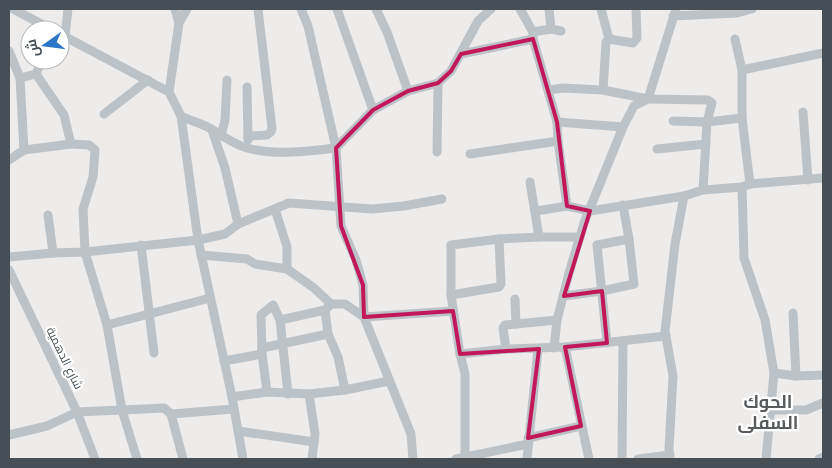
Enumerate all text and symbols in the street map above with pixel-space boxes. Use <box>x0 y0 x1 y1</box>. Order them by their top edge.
north arrow <box>20 20 70 70</box>
text: ش <box>21 37 43 59</box>
street label: شارع الدهمية <box>43 324 87 392</box>
district label: الحوك السفلى <box>738 391 798 434</box>

